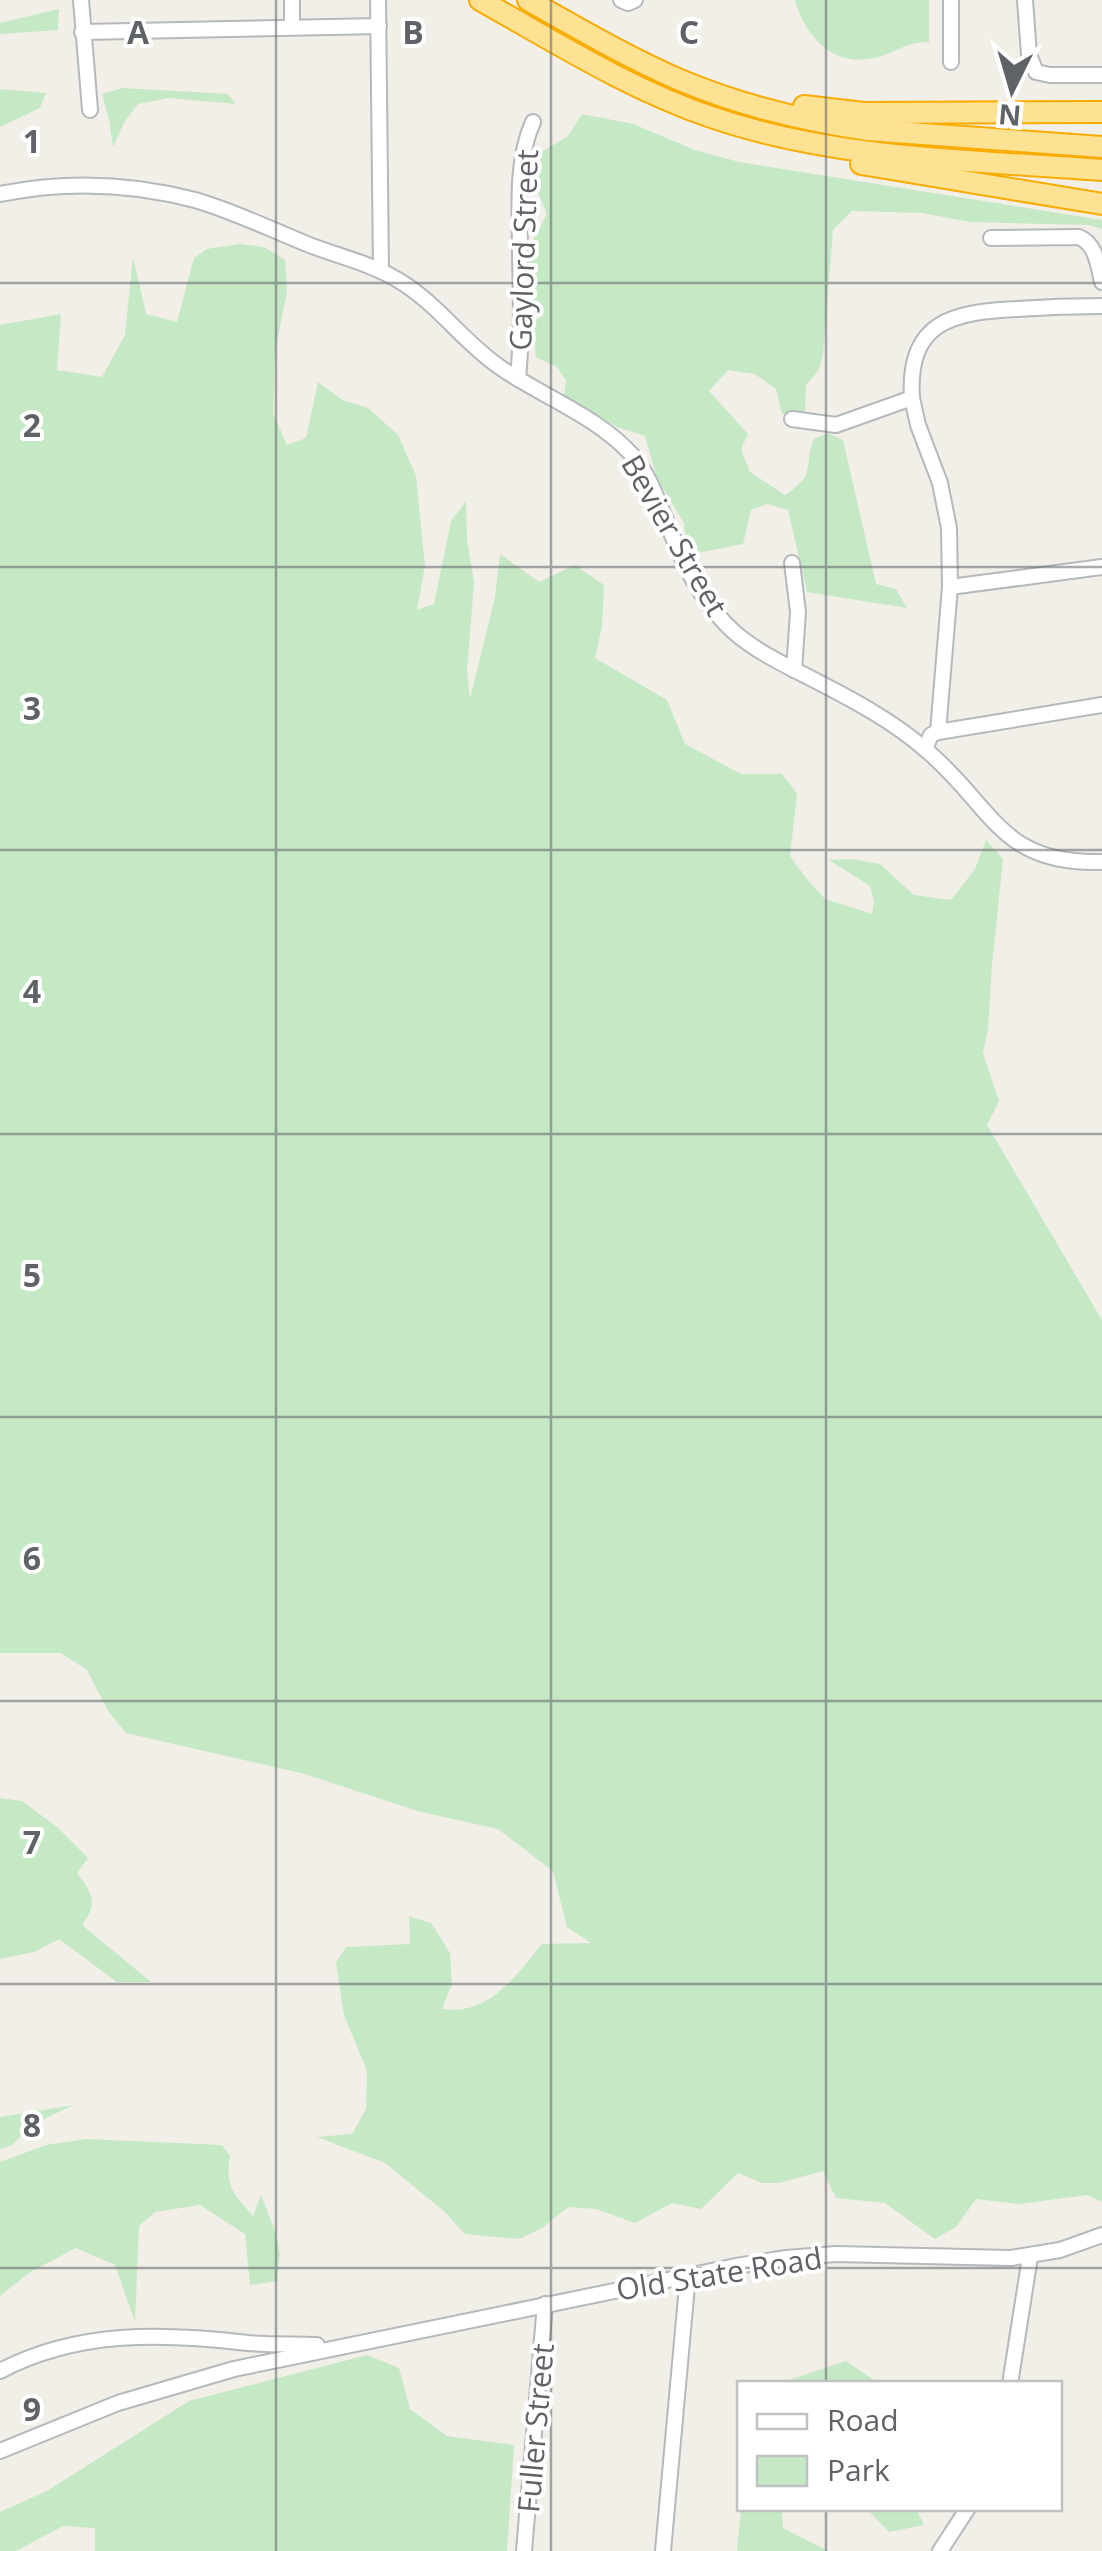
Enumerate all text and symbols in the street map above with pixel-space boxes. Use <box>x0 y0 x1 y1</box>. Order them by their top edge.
text: A <box>127 10 150 53</box>
text: B <box>402 10 424 53</box>
text: C <box>679 10 699 53</box>
north arrow <box>962 40 1062 140</box>
text: N <box>997 96 1023 136</box>
text: 1 <box>23 119 41 162</box>
street label: Gaylord Street <box>499 149 547 351</box>
text: 2 <box>23 403 41 446</box>
street label: Bevier Street <box>612 447 738 623</box>
text: 3 <box>23 686 41 729</box>
text: 4 <box>23 969 41 1012</box>
text: 5 <box>23 1253 41 1296</box>
text: 6 <box>23 1536 41 1579</box>
text: 7 <box>23 1820 41 1863</box>
text: 8 <box>23 2103 41 2146</box>
street label: Old State Road <box>613 2236 825 2310</box>
street label: Fuller Street <box>507 2342 563 2514</box>
legend <box>737 2381 1062 2511</box>
text: 9 <box>23 2387 41 2430</box>
text: Road <box>827 2399 899 2440</box>
text: Park <box>827 2449 890 2490</box>

